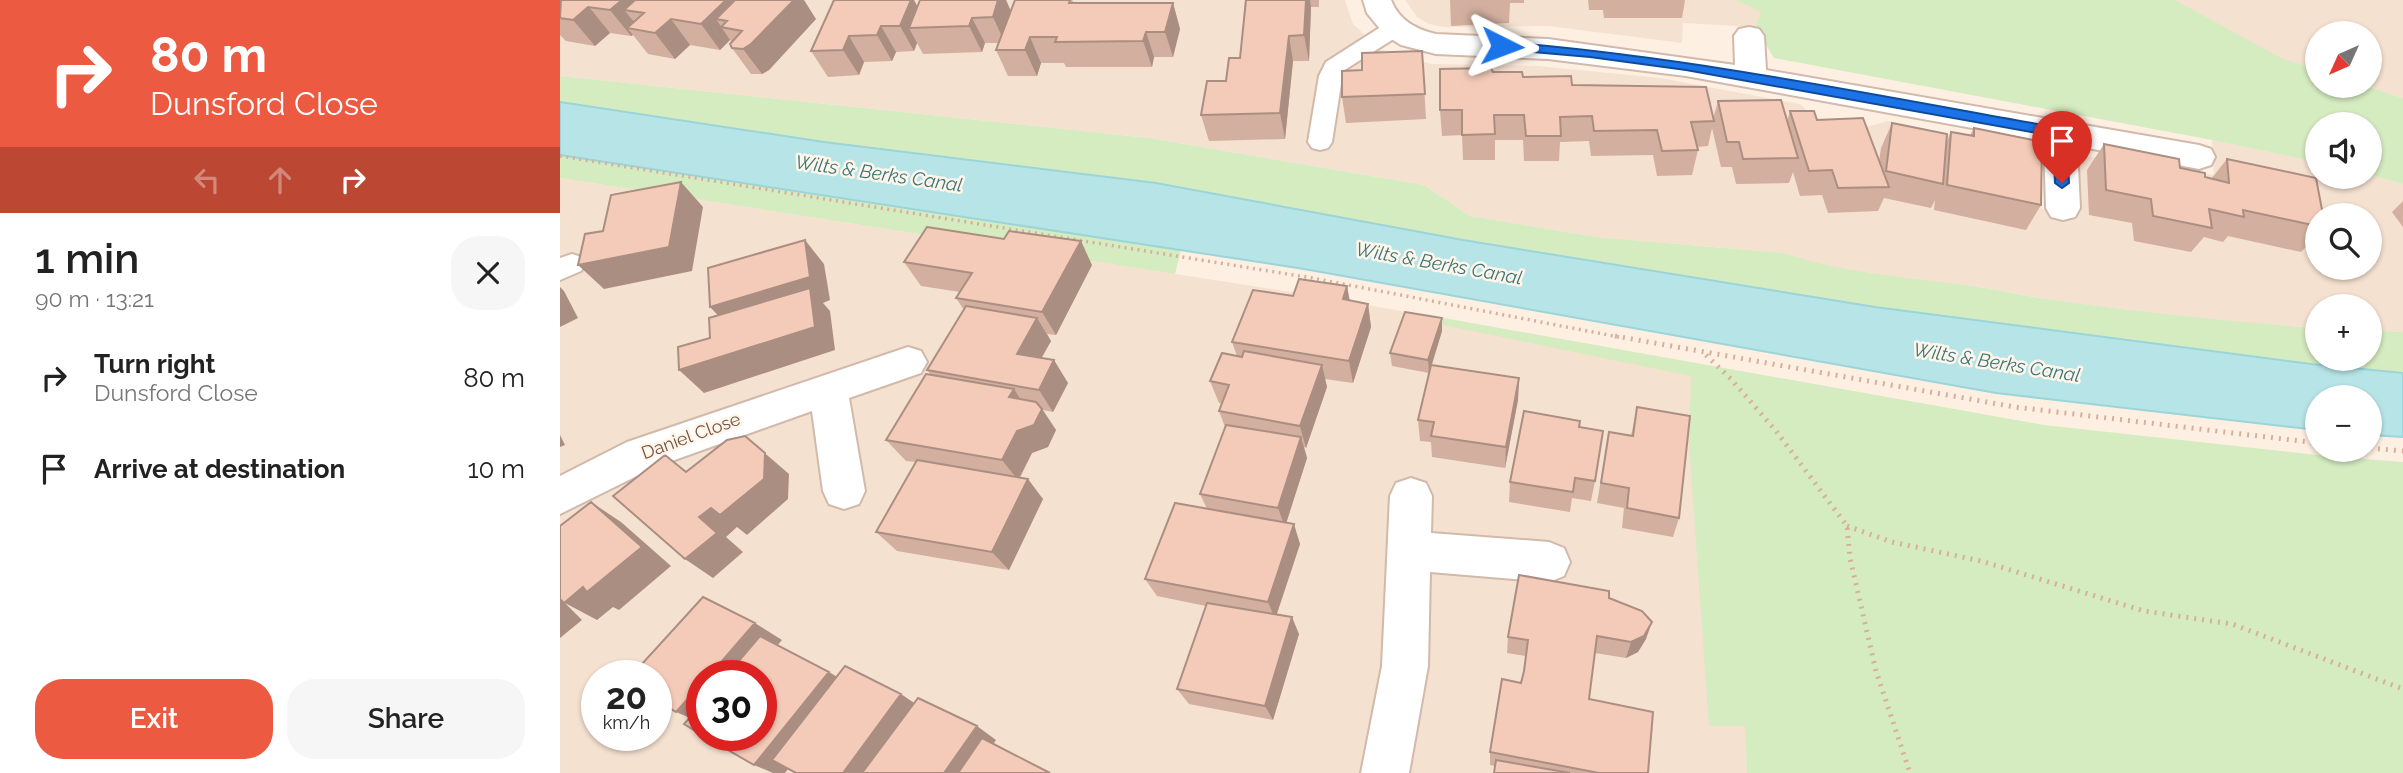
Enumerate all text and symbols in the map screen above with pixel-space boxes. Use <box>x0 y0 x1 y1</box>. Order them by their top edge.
position arrow <box>1465 9 1539 83</box>
north arrow <box>2305 21 2382 98</box>
map controls <box>2305 21 2382 462</box>
text: 80 m <box>150 26 267 83</box>
icon: right <box>35 28 126 119</box>
text: Dunsford Close <box>150 85 378 122</box>
pin <box>2032 111 2092 183</box>
button: sound <box>2305 112 2382 189</box>
icon: arrive <box>2043 122 2081 160</box>
water label: Wilts & Berks Canal <box>794 150 964 196</box>
icon: left <box>188 161 226 199</box>
icon: ahead <box>261 161 299 199</box>
icon: right <box>334 161 372 199</box>
button: search <box>2305 203 2382 280</box>
text: 1 min <box>35 234 139 283</box>
button: close <box>451 236 525 310</box>
water label: Wilts & Berks Canal <box>1354 238 1524 288</box>
text: 90 m · 13:21 <box>35 285 154 312</box>
button: + <box>2305 294 2382 371</box>
water label: Wilts & Berks Canal <box>1912 338 2082 386</box>
text: Turn right <box>94 349 215 379</box>
icon: right <box>35 359 73 397</box>
text: 80 m <box>463 363 525 393</box>
text: Dunsford Close <box>94 379 258 406</box>
button: − <box>2305 385 2382 462</box>
street label: Daniel Close <box>638 408 744 463</box>
icon: arrive <box>35 450 73 488</box>
text: Arrive at destination <box>94 454 345 484</box>
text: 10 m <box>467 454 525 484</box>
speed limit sign: 30 <box>686 660 777 751</box>
text: 20 <box>606 676 647 717</box>
button: Exit <box>35 679 273 759</box>
button: Share <box>287 679 525 759</box>
text: km/h <box>603 712 650 733</box>

